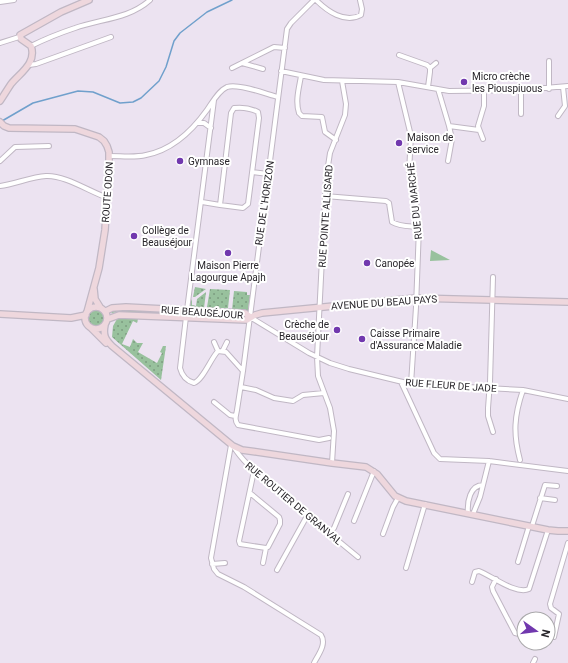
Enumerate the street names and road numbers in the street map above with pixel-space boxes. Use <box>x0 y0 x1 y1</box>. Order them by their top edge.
street label: RUE DE L'HORIZON <box>253 160 276 246</box>
street label: ROUTE ODON <box>100 161 115 223</box>
street label: RUE DU MARCHÉ <box>404 162 424 240</box>
street label: RUE POINTE ALLISARD <box>316 164 335 268</box>
street label: AVENUE DU BEAU PAYS <box>331 293 438 312</box>
street label: RUE BEAUSÉJOUR <box>161 303 243 321</box>
street label: RUE FLEUR DE JADE <box>405 377 497 394</box>
street label: RUE ROUTIER DE GRANVAL <box>243 460 345 547</box>

